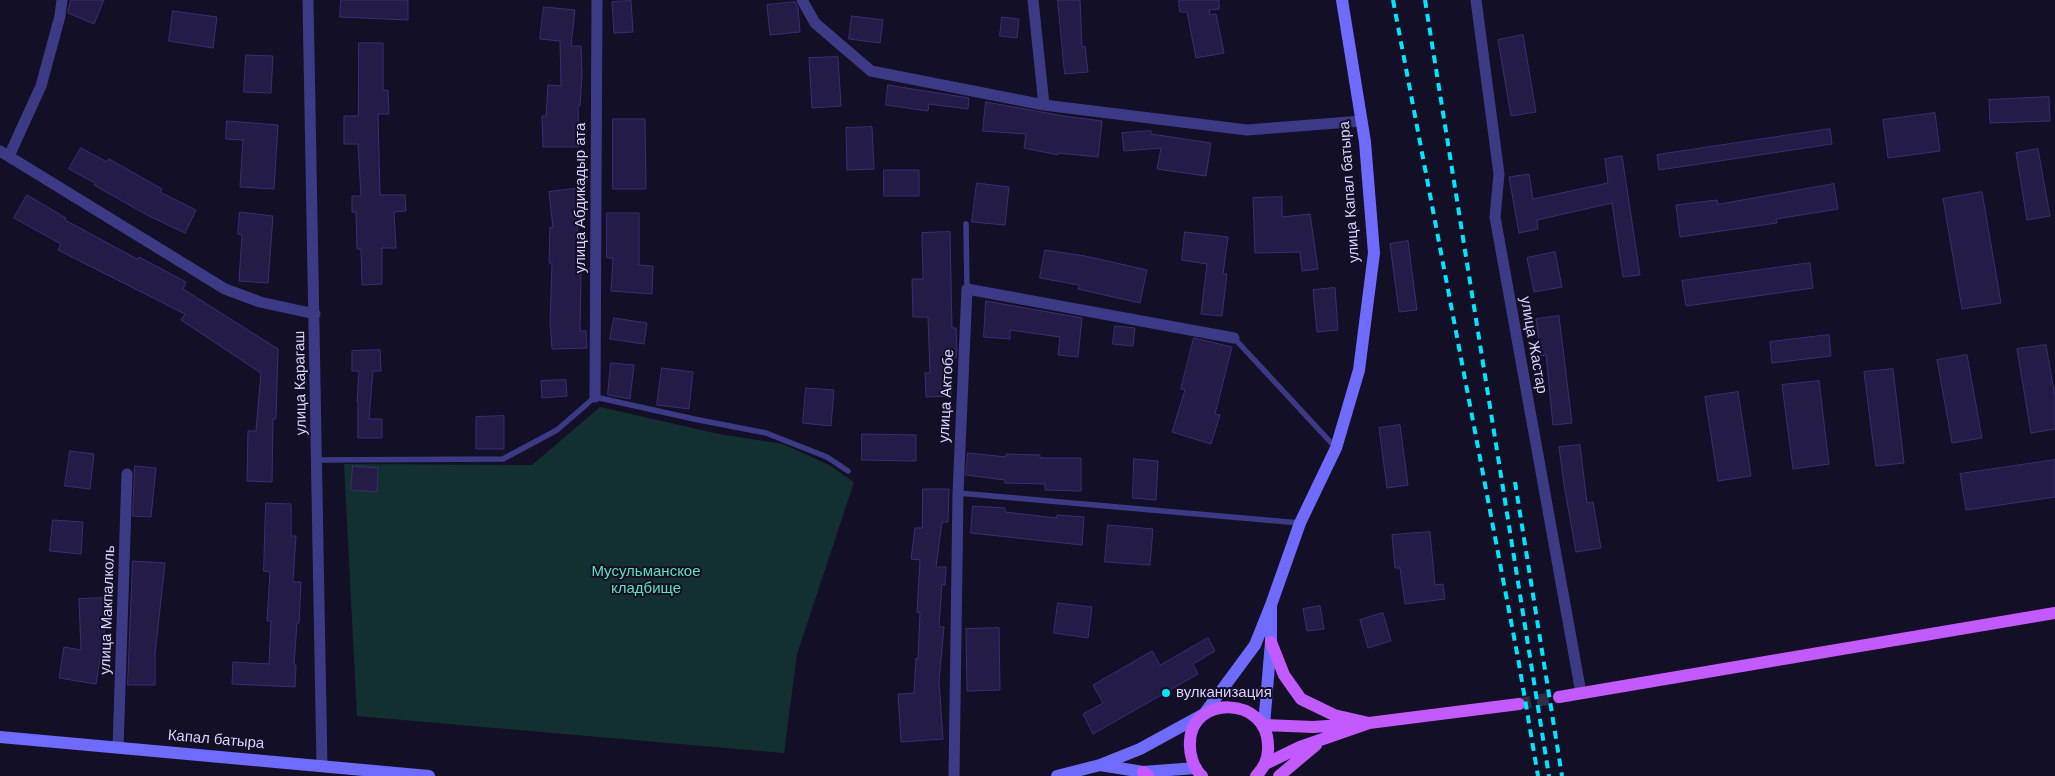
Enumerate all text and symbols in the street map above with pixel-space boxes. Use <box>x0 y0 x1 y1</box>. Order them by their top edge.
street label: улица Капал батыра <box>1336 120 1364 264</box>
street label: улица Абдикадыр ата <box>572 123 590 273</box>
street label: улица Жастар <box>1516 295 1550 395</box>
street label: улица Карагаш <box>291 331 311 435</box>
street label: улица Актобе <box>936 349 958 443</box>
street label: улица Макпалколь <box>97 545 119 675</box>
park label: Мусульманское кладбище <box>591 563 701 598</box>
place label: вулканизация <box>1176 684 1272 702</box>
marker: вулканизация <box>1160 687 1172 699</box>
street label: Капал батыра <box>167 727 265 753</box>

